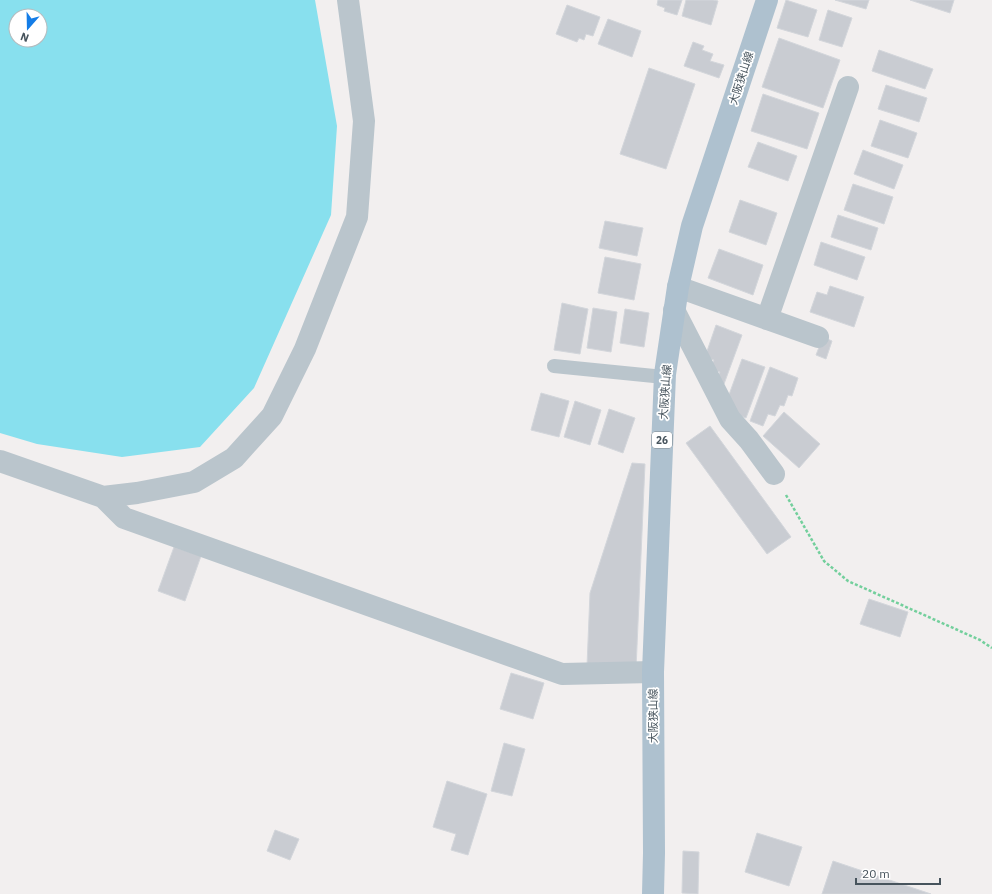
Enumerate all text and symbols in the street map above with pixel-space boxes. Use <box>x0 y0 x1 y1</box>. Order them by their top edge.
north arrow <box>8 8 48 48</box>
text: N <box>18 29 31 45</box>
street label: 大阪狭山線 <box>726 50 756 106</box>
street label: 大阪狭山線 <box>656 364 674 420</box>
road number: 26 <box>652 432 672 448</box>
street label: 大阪狭山線 <box>646 689 660 744</box>
scale bar <box>856 860 940 886</box>
text: 20 m <box>862 866 890 881</box>

